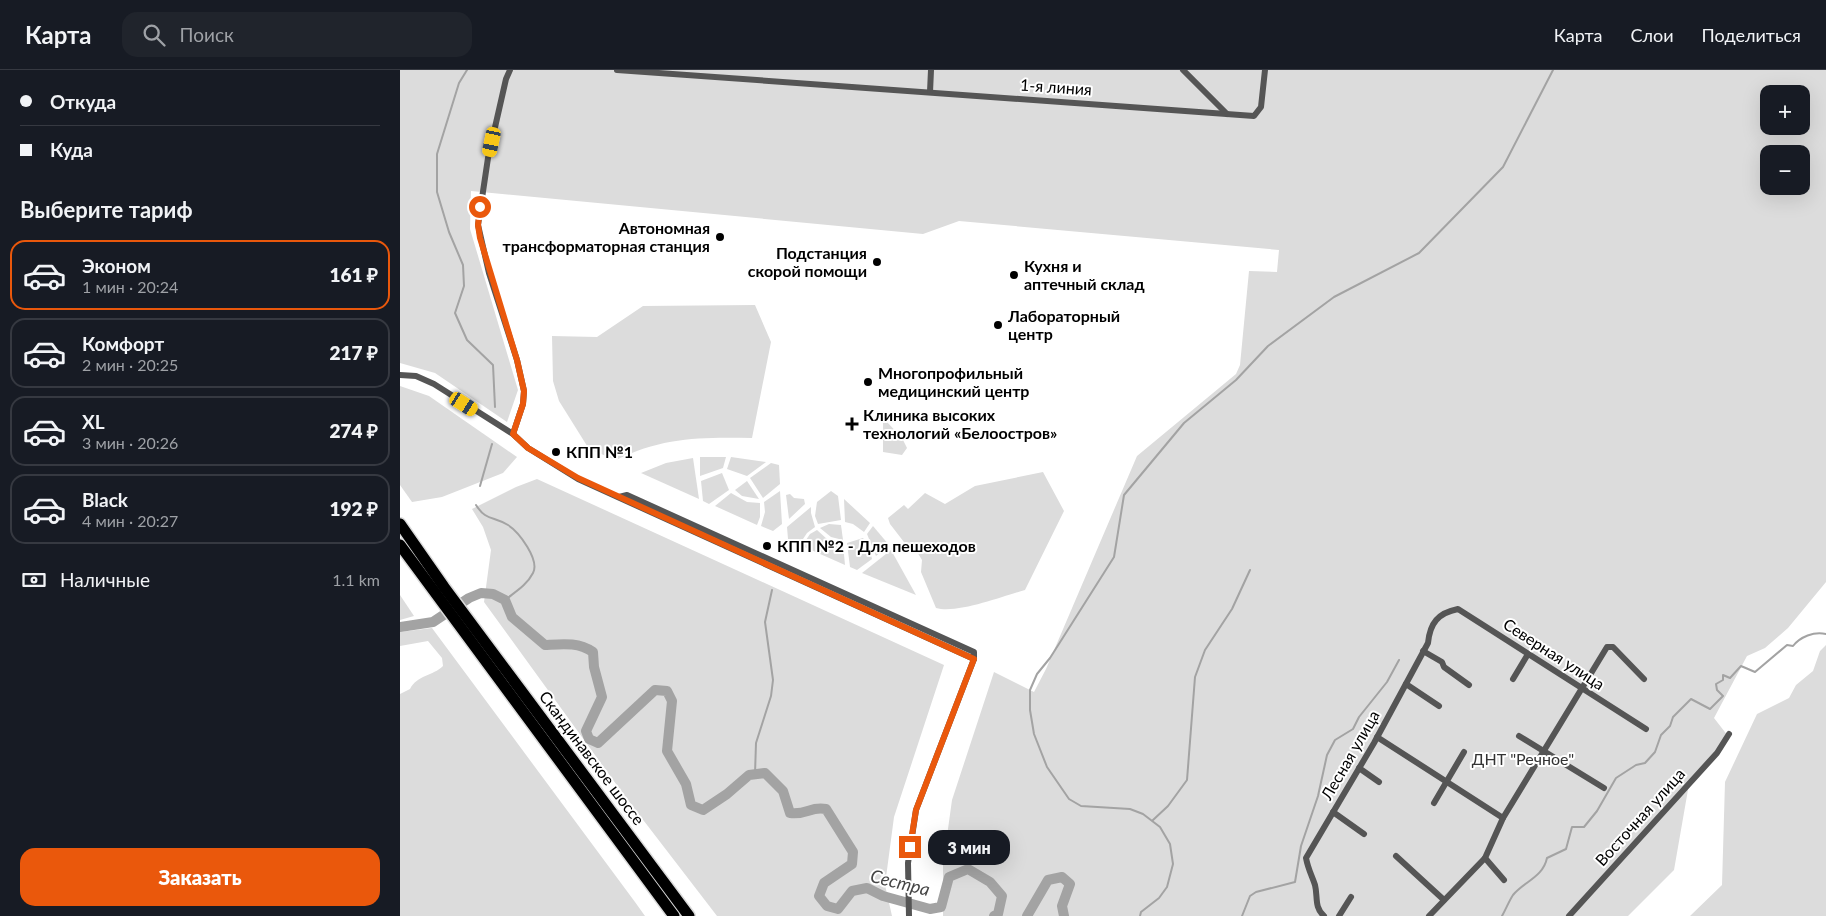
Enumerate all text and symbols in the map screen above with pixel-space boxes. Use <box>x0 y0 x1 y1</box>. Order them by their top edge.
search box <box>122 12 472 57</box>
text: Карта <box>25 20 92 49</box>
icon: search <box>140 21 168 49</box>
text: Поиск <box>180 23 234 46</box>
text: Карта <box>1554 24 1602 46</box>
text: Слои <box>1630 24 1674 46</box>
text: Поделиться <box>1702 24 1801 46</box>
street label: 1-я линия <box>1020 75 1093 98</box>
map controls <box>1760 85 1810 195</box>
button: + <box>1760 85 1810 135</box>
text: Откуда <box>50 90 116 113</box>
car <box>481 126 502 158</box>
text: Куда <box>50 138 93 161</box>
button: − <box>1760 145 1810 195</box>
text: Выберите тариф <box>20 196 193 223</box>
route start <box>469 196 491 218</box>
place label: Автономная трансформаторная станция <box>503 218 710 255</box>
marker: Автономная трансформаторная станция <box>714 231 726 243</box>
place label: Подстанция скорой помощи <box>748 243 867 280</box>
icon: car <box>22 253 67 298</box>
text: Эконом <box>82 254 151 277</box>
marker: Подстанция скорой помощи <box>871 256 883 268</box>
place label: Кухня и аптечный склад <box>1024 256 1145 293</box>
text: 161 ₽ <box>329 263 378 286</box>
marker: Кухня и аптечный склад <box>1008 269 1020 281</box>
text: 1 мин · 20:24 <box>82 277 178 296</box>
place label: Лабораторный центр <box>1007 306 1120 343</box>
marker: Лабораторный центр <box>992 319 1004 331</box>
icon: car <box>22 331 67 376</box>
text: Комфорт <box>82 332 164 355</box>
text: 217 ₽ <box>329 341 378 364</box>
text: 2 мин · 20:25 <box>82 355 178 374</box>
place label: Многопрофильный медицинский центр <box>878 363 1029 400</box>
marker: Многопрофильный медицинский центр <box>862 376 874 388</box>
car <box>447 390 480 418</box>
place label: Клиника высоких технологий «Белоостров» <box>863 405 1057 442</box>
icon: car <box>22 409 67 454</box>
text: XL <box>82 410 105 433</box>
marker: Клиника высоких технологий «Белоостров» <box>845 417 859 431</box>
text: 274 ₽ <box>329 419 378 442</box>
text: 3 мин · 20:26 <box>82 433 178 452</box>
place label: КПП №1 <box>566 442 633 461</box>
marker: КПП №1 <box>550 446 562 458</box>
icon: car <box>22 487 67 532</box>
text: Black <box>82 488 128 511</box>
text: 192 ₽ <box>329 497 378 520</box>
text: 4 мин · 20:27 <box>82 511 178 530</box>
place label: КПП №2 - Для пешеходов <box>777 536 976 555</box>
marker: КПП №2 - Для пешеходов <box>761 540 773 552</box>
icon: cash <box>20 566 48 594</box>
text: Наличные <box>60 568 150 591</box>
text: 1.1 km <box>332 570 380 589</box>
street label: Северная улица <box>1500 614 1609 693</box>
street label: Скандинавское шоссе <box>536 687 649 828</box>
street label: Лесная улица <box>1316 707 1383 804</box>
park label: ДНТ "Речное" <box>1472 749 1574 768</box>
street label: Восточная улица <box>1591 764 1688 869</box>
callout: 3 мин <box>928 830 1010 864</box>
route end <box>899 836 921 858</box>
text: 3 мин <box>947 838 991 857</box>
button: Заказать <box>20 848 380 906</box>
water label: Сестра <box>868 864 932 900</box>

